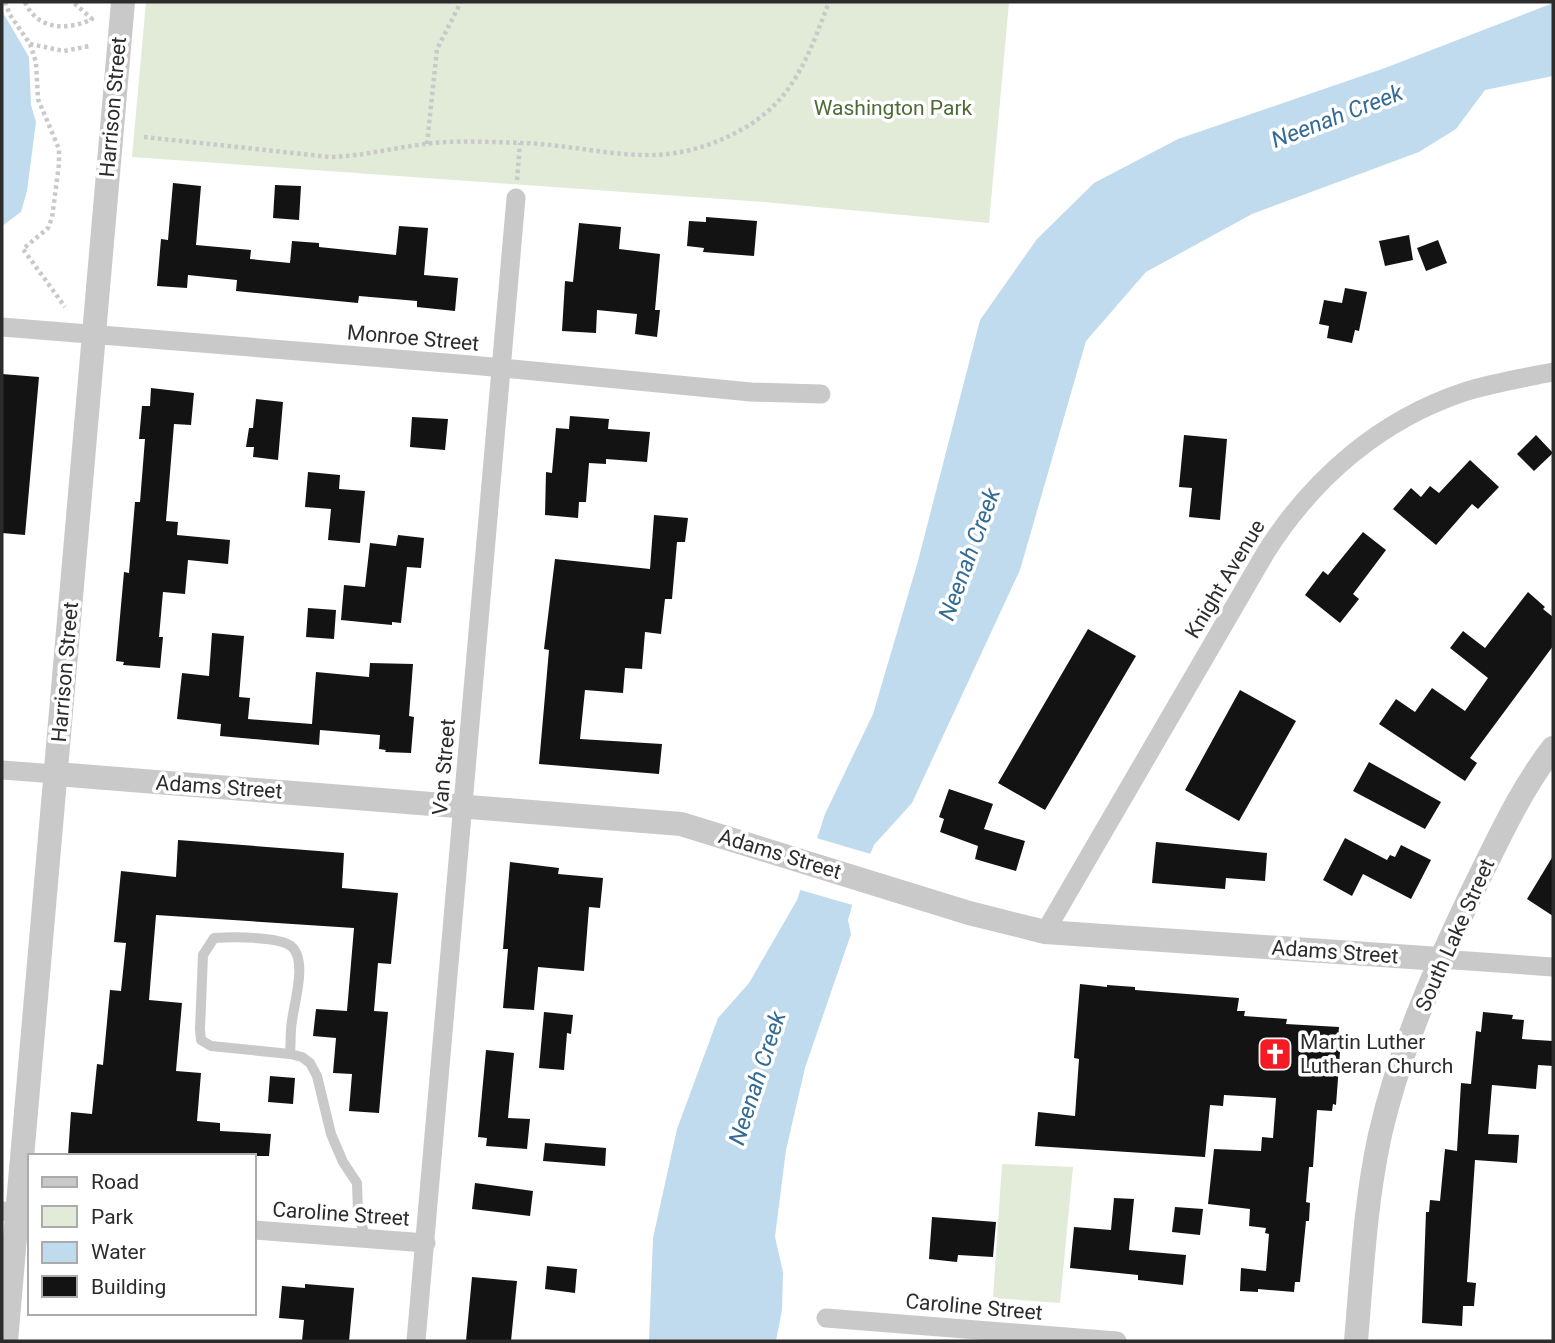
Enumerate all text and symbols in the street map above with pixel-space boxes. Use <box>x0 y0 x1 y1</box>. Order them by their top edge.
street label: Harrison Street <box>95 36 131 178</box>
water label: Neenah Creek <box>1268 79 1407 154</box>
park label: Washington Park <box>814 96 973 120</box>
street label: Monroe Street <box>346 320 480 356</box>
water label: Neenah Creek <box>933 484 1006 624</box>
street label: Knight Avenue <box>1180 515 1270 643</box>
street label: Harrison Street <box>47 601 83 743</box>
street label: Van Street <box>428 718 460 816</box>
street label: Adams Street <box>155 771 283 803</box>
street label: Adams Street <box>716 824 844 884</box>
street label: South Lake Street <box>1411 855 1499 1015</box>
street label: Adams Street <box>1271 936 1399 968</box>
water label: Neenah Creek <box>723 1007 792 1148</box>
place label: Martin Luther Lutheran Church <box>1300 1030 1453 1078</box>
church icon: Martin Luther Lutheran Church <box>1256 1035 1294 1073</box>
legend <box>28 1154 256 1315</box>
text: Road <box>91 1170 139 1194</box>
street label: Caroline Street <box>272 1197 411 1231</box>
text: Park <box>91 1205 134 1229</box>
text: Water <box>91 1240 146 1264</box>
text: Building <box>91 1275 166 1299</box>
street label: Caroline Street <box>904 1289 1044 1325</box>

